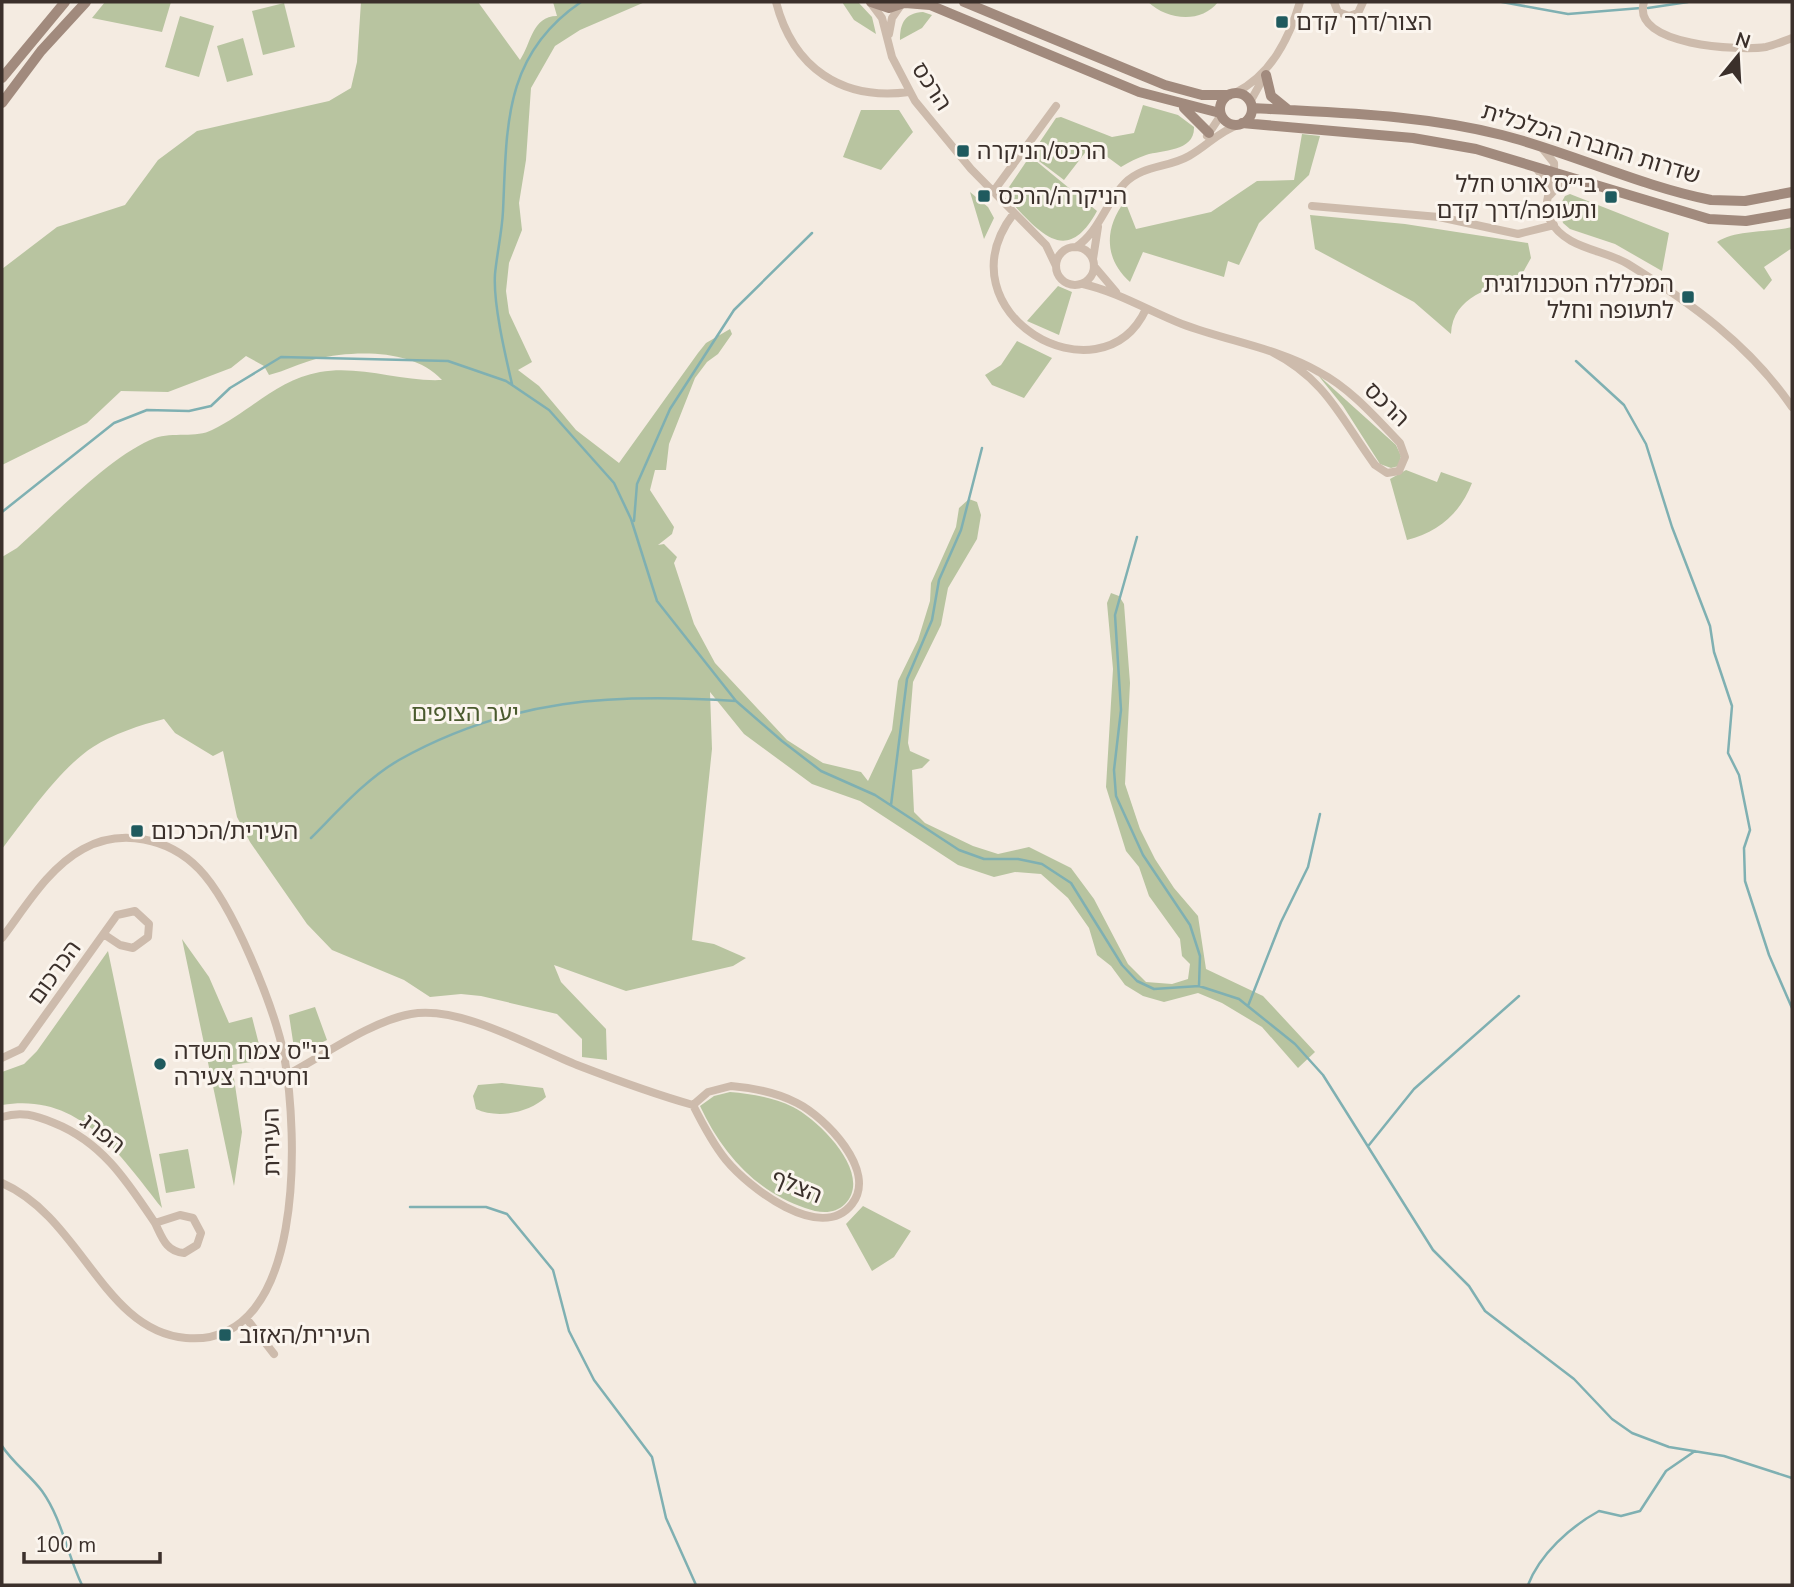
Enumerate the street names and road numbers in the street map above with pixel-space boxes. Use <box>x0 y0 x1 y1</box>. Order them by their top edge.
street label: הרכס <box>904 56 959 117</box>
street label: שדרות החברה הכלכלית <box>1478 95 1704 192</box>
street label: הרכס <box>1357 375 1416 434</box>
street label: הכרכום <box>21 934 88 1011</box>
street label: הפרג <box>74 1106 131 1161</box>
street label: העירית <box>255 1107 288 1177</box>
street label: הצלף <box>767 1162 827 1211</box>

